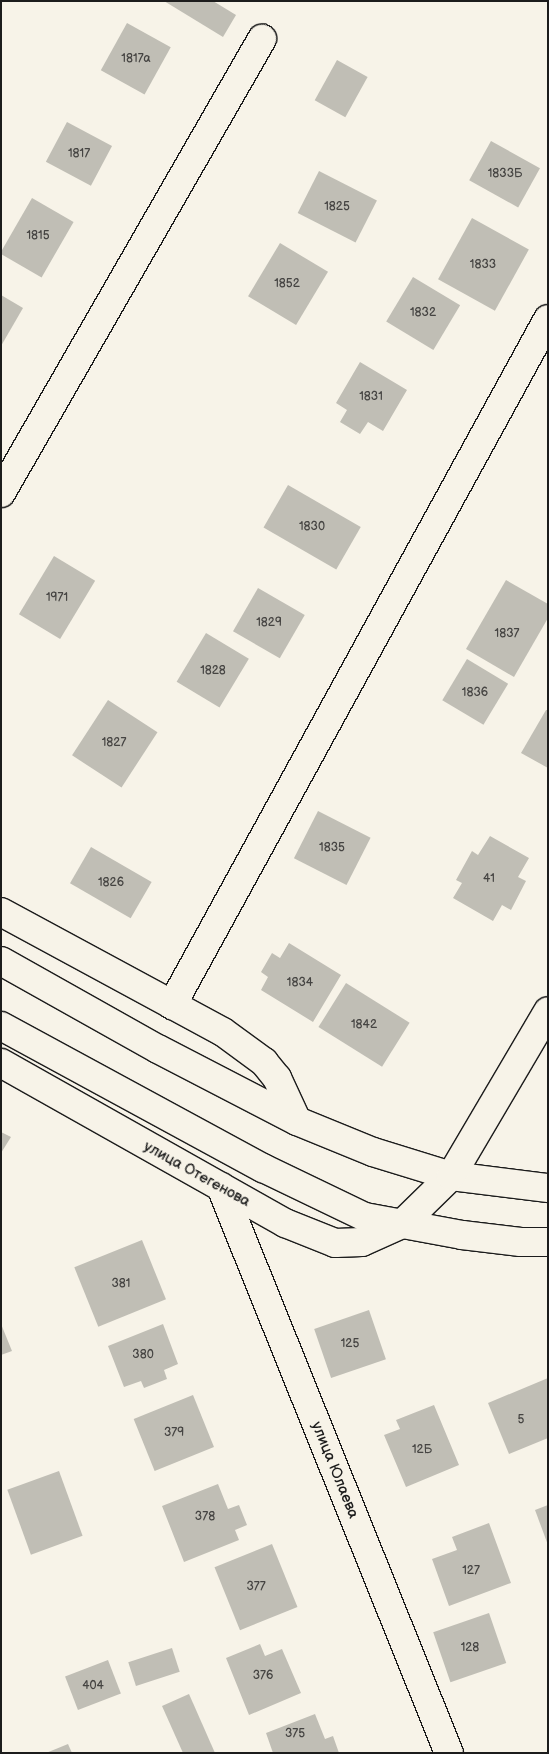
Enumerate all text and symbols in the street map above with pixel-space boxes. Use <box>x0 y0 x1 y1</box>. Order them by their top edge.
house number: 1817а <box>121 52 151 66</box>
house number: 1817 <box>68 147 90 161</box>
house number: 1833Б <box>488 167 522 181</box>
house number: 1825 <box>324 200 350 214</box>
house number: 1815 <box>26 229 50 243</box>
house number: 1833 <box>470 258 496 272</box>
house number: 1852 <box>274 277 300 291</box>
house number: 1832 <box>410 306 436 320</box>
house number: 1831 <box>359 390 383 404</box>
house number: 1830 <box>299 520 325 534</box>
house number: 1971 <box>46 591 68 605</box>
house number: 1829 <box>256 616 282 630</box>
house number: 1837 <box>495 627 519 641</box>
house number: 1828 <box>200 664 226 678</box>
house number: 1836 <box>462 686 488 700</box>
house number: 1827 <box>102 736 126 750</box>
house number: 1835 <box>319 841 345 855</box>
house number: 41 <box>483 872 495 886</box>
house number: 1826 <box>98 876 124 890</box>
house number: 1834 <box>287 976 313 990</box>
house number: 1842 <box>351 1018 377 1032</box>
street label: улица Отегенова <box>141 1137 253 1211</box>
house number: 381 <box>111 1277 131 1291</box>
house number: 125 <box>341 1337 359 1351</box>
house number: 380 <box>132 1348 154 1362</box>
house number: 5 <box>518 1413 524 1427</box>
street label: улица Юлаева <box>307 1419 363 1521</box>
house number: 379 <box>164 1426 184 1440</box>
house number: 12Б <box>412 1443 432 1457</box>
house number: 378 <box>195 1510 215 1524</box>
house number: 127 <box>462 1564 480 1578</box>
house number: 377 <box>246 1580 266 1594</box>
house number: 128 <box>461 1641 479 1655</box>
house number: 376 <box>253 1669 273 1683</box>
house number: 404 <box>82 1679 104 1693</box>
house number: 375 <box>285 1727 305 1741</box>

